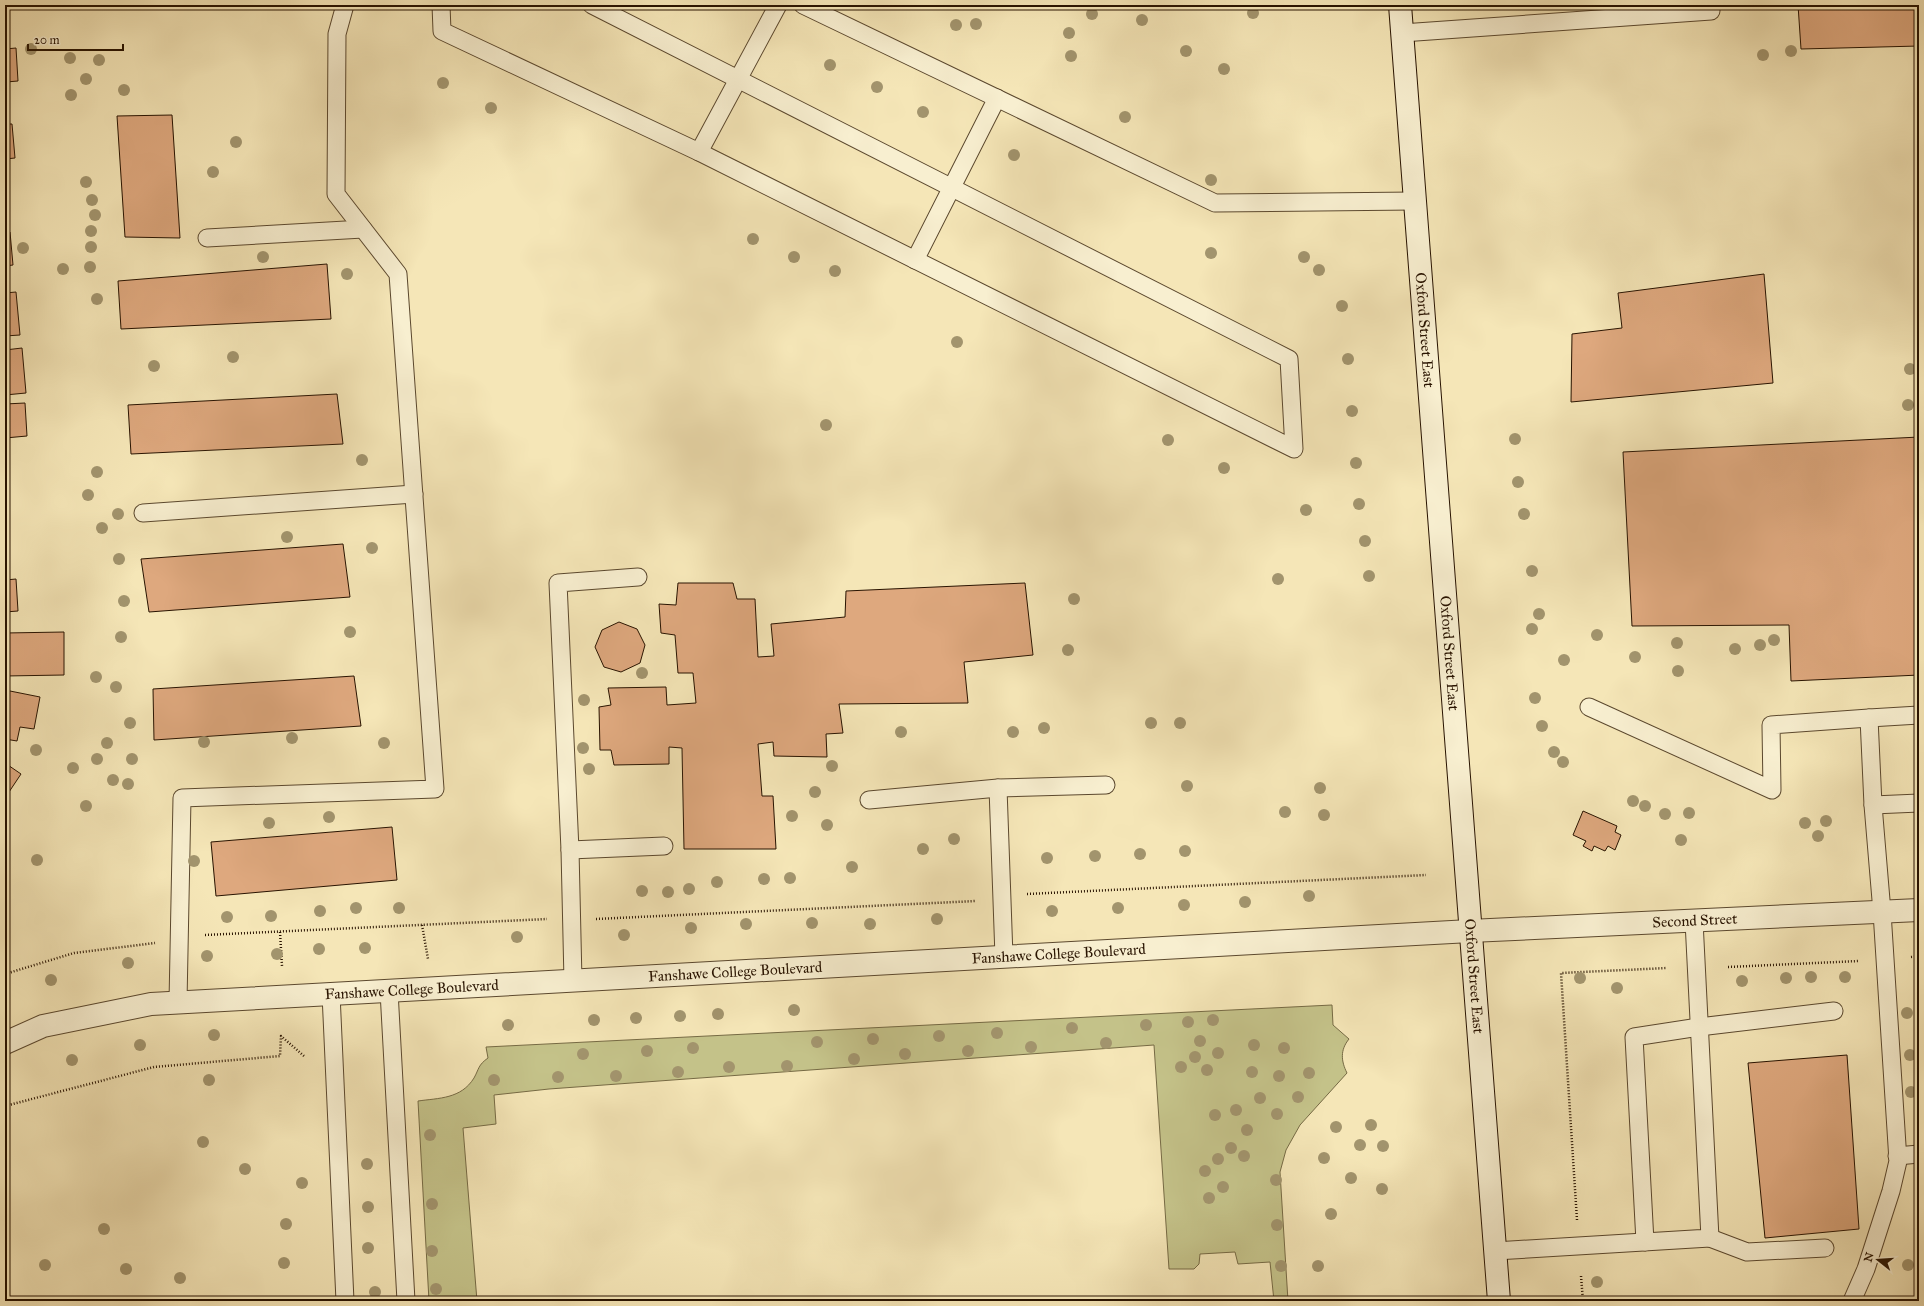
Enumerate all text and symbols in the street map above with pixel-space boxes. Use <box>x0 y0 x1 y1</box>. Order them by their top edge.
scale bar <box>28 26 123 52</box>
text: 20 m <box>34 33 60 47</box>
street label: Oxford Street East <box>1411 272 1438 389</box>
street label: Oxford Street East <box>1436 595 1463 712</box>
street label: Second Street <box>1652 909 1738 931</box>
street label: Oxford Street East <box>1461 918 1488 1035</box>
street label: Fanshawe College Boulevard <box>971 940 1147 968</box>
street label: Fanshawe College Boulevard <box>648 958 823 985</box>
street label: Fanshawe College Boulevard <box>324 976 500 1003</box>
north arrow <box>1858 1240 1898 1280</box>
text: N <box>1861 1250 1877 1264</box>

